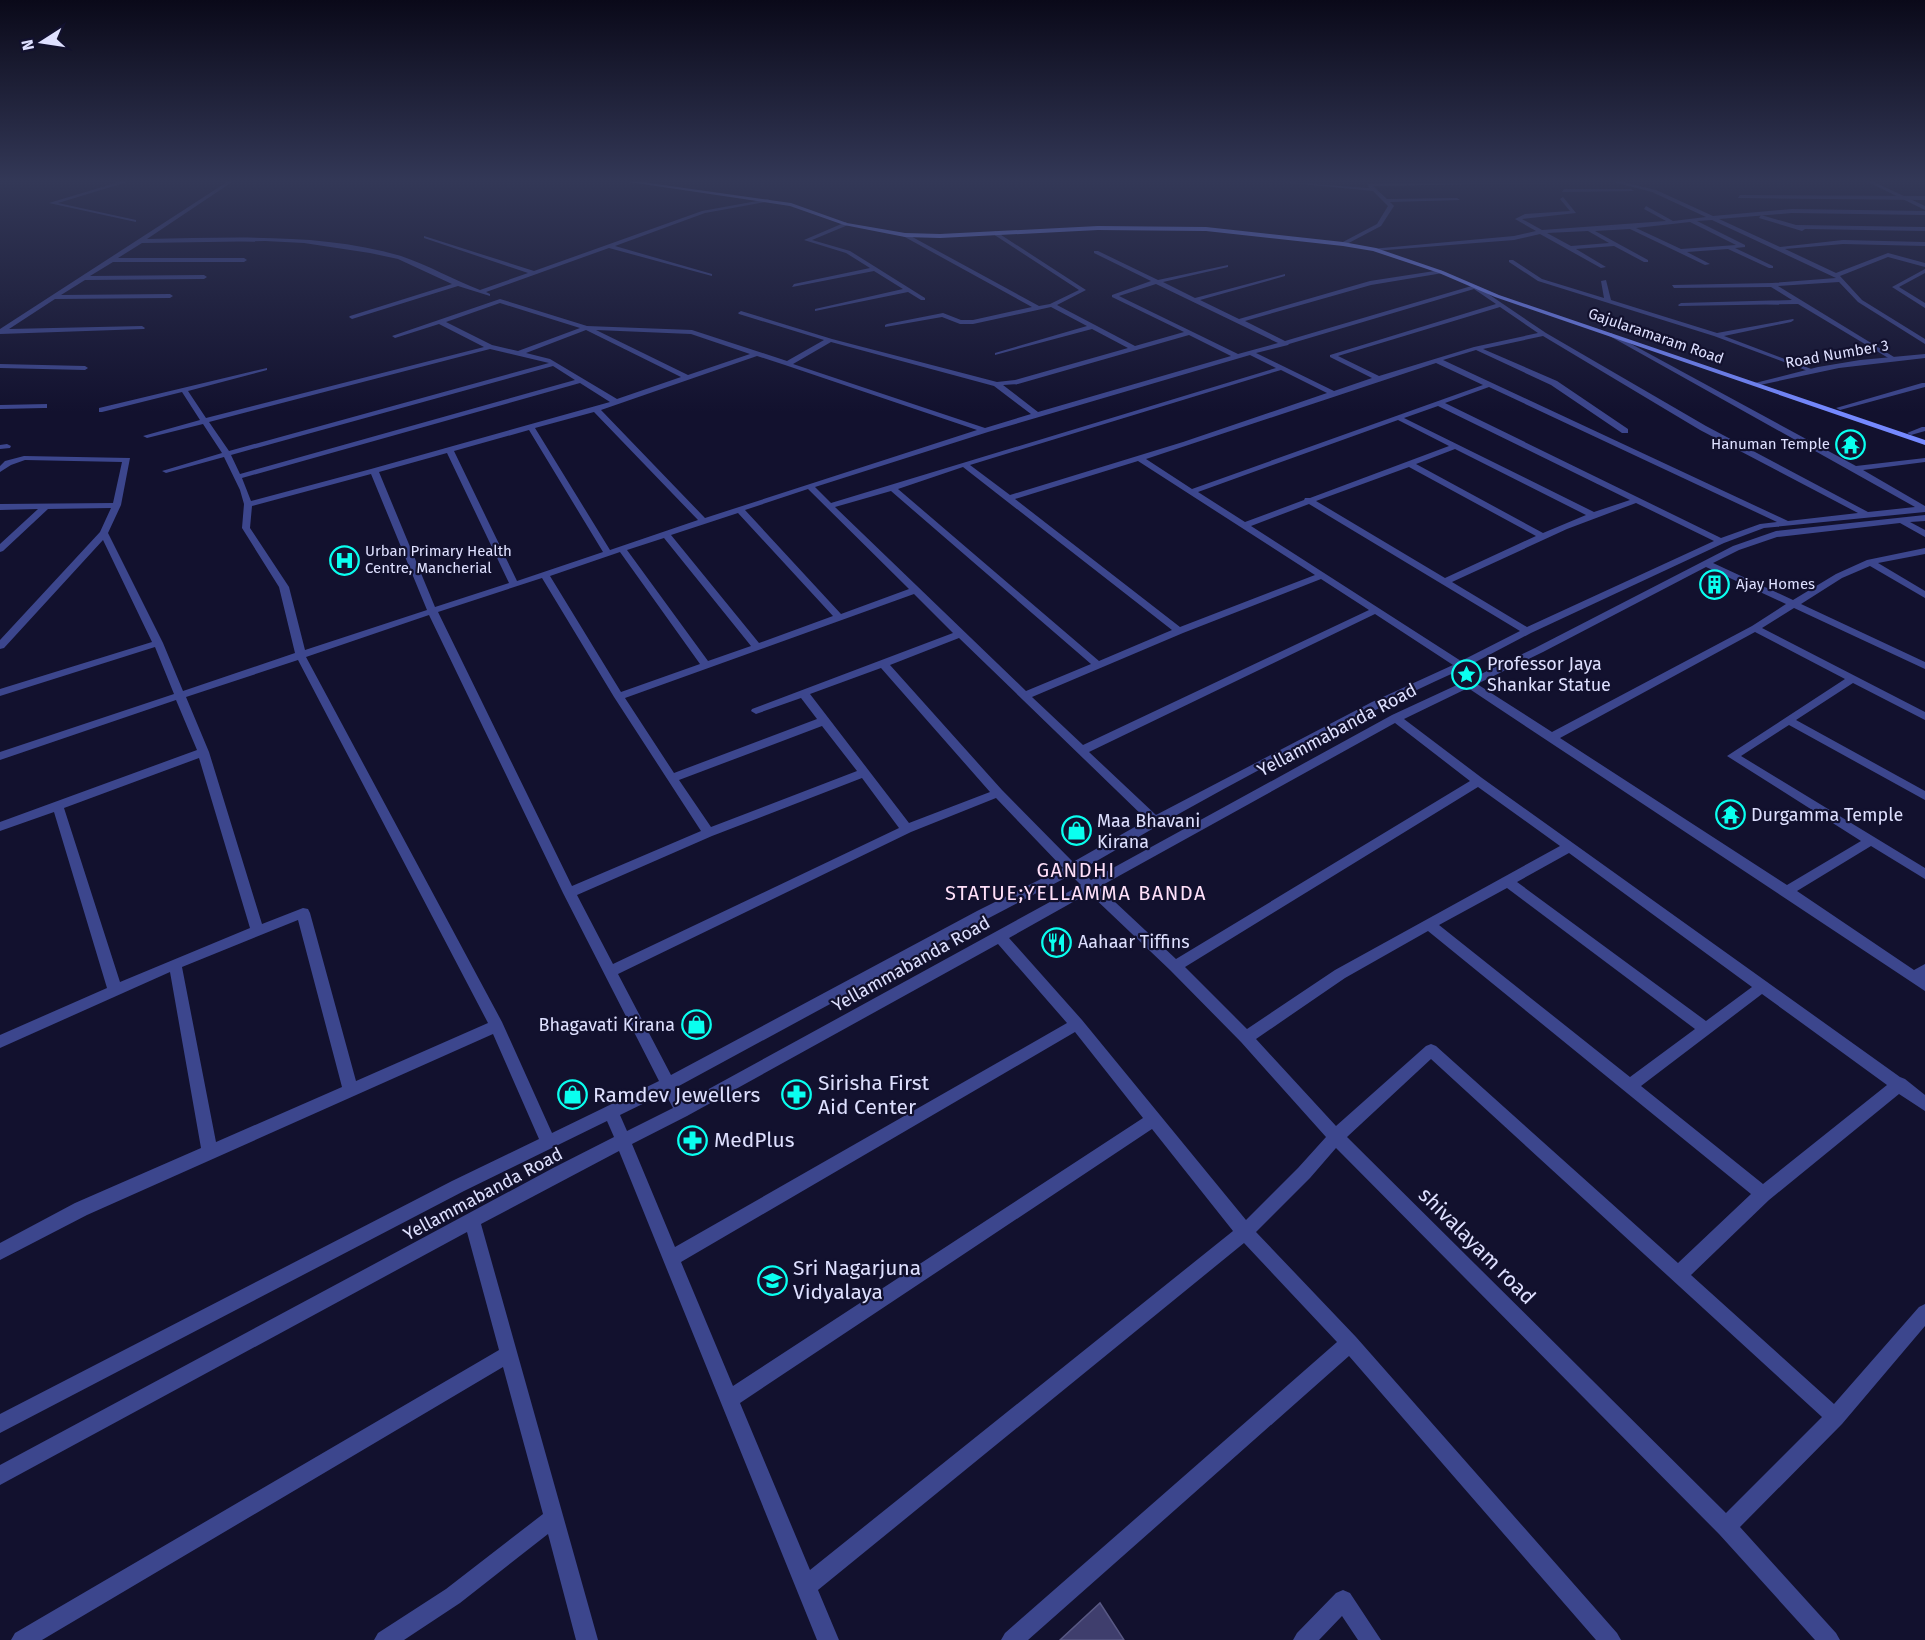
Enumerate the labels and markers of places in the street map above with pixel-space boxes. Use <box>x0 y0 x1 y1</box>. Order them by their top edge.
temple icon: Hanuman Temple <box>1835 428 1867 460</box>
place label: Hanuman Temple <box>1711 435 1830 453</box>
place label: Urban Primary Health Centre, Mancherial <box>365 542 512 577</box>
hospital icon: Urban Primary Health Centre, Mancherial <box>328 544 360 576</box>
building icon: Ajay Homes <box>1699 568 1731 600</box>
place label: Ajay Homes <box>1736 575 1815 593</box>
place label: Professor Jaya Shankar Statue <box>1487 653 1611 696</box>
place icon: Professor Jaya Shankar Statue <box>1450 658 1482 690</box>
temple icon: Durgamma Temple <box>1714 799 1746 831</box>
place label: Durgamma Temple <box>1751 804 1903 826</box>
place label: Maa Bhavani Kirana <box>1097 810 1200 853</box>
shop icon: Maa Bhavani Kirana <box>1060 815 1092 847</box>
restaurant icon: Aahaar Tiffins <box>1041 926 1073 958</box>
place label: Aahaar Tiffins <box>1078 931 1190 953</box>
shop icon: Bhagavati Kirana <box>680 1009 712 1041</box>
place label: Bhagavati Kirana <box>539 1014 675 1036</box>
place label: Sirisha First Aid Center <box>818 1070 930 1120</box>
shop icon: Ramdev Jewellers <box>556 1079 588 1111</box>
pharmacy icon: Sirisha First Aid Center <box>781 1079 813 1111</box>
place label: Ramdev Jewellers <box>593 1082 761 1108</box>
pharmacy icon: MedPlus <box>677 1124 709 1156</box>
place label: MedPlus <box>714 1127 795 1153</box>
place label: Sri Nagarjuna Vidyalaya <box>793 1255 921 1305</box>
school or university icon: Sri Nagarjuna Vidyalaya <box>756 1264 788 1296</box>

